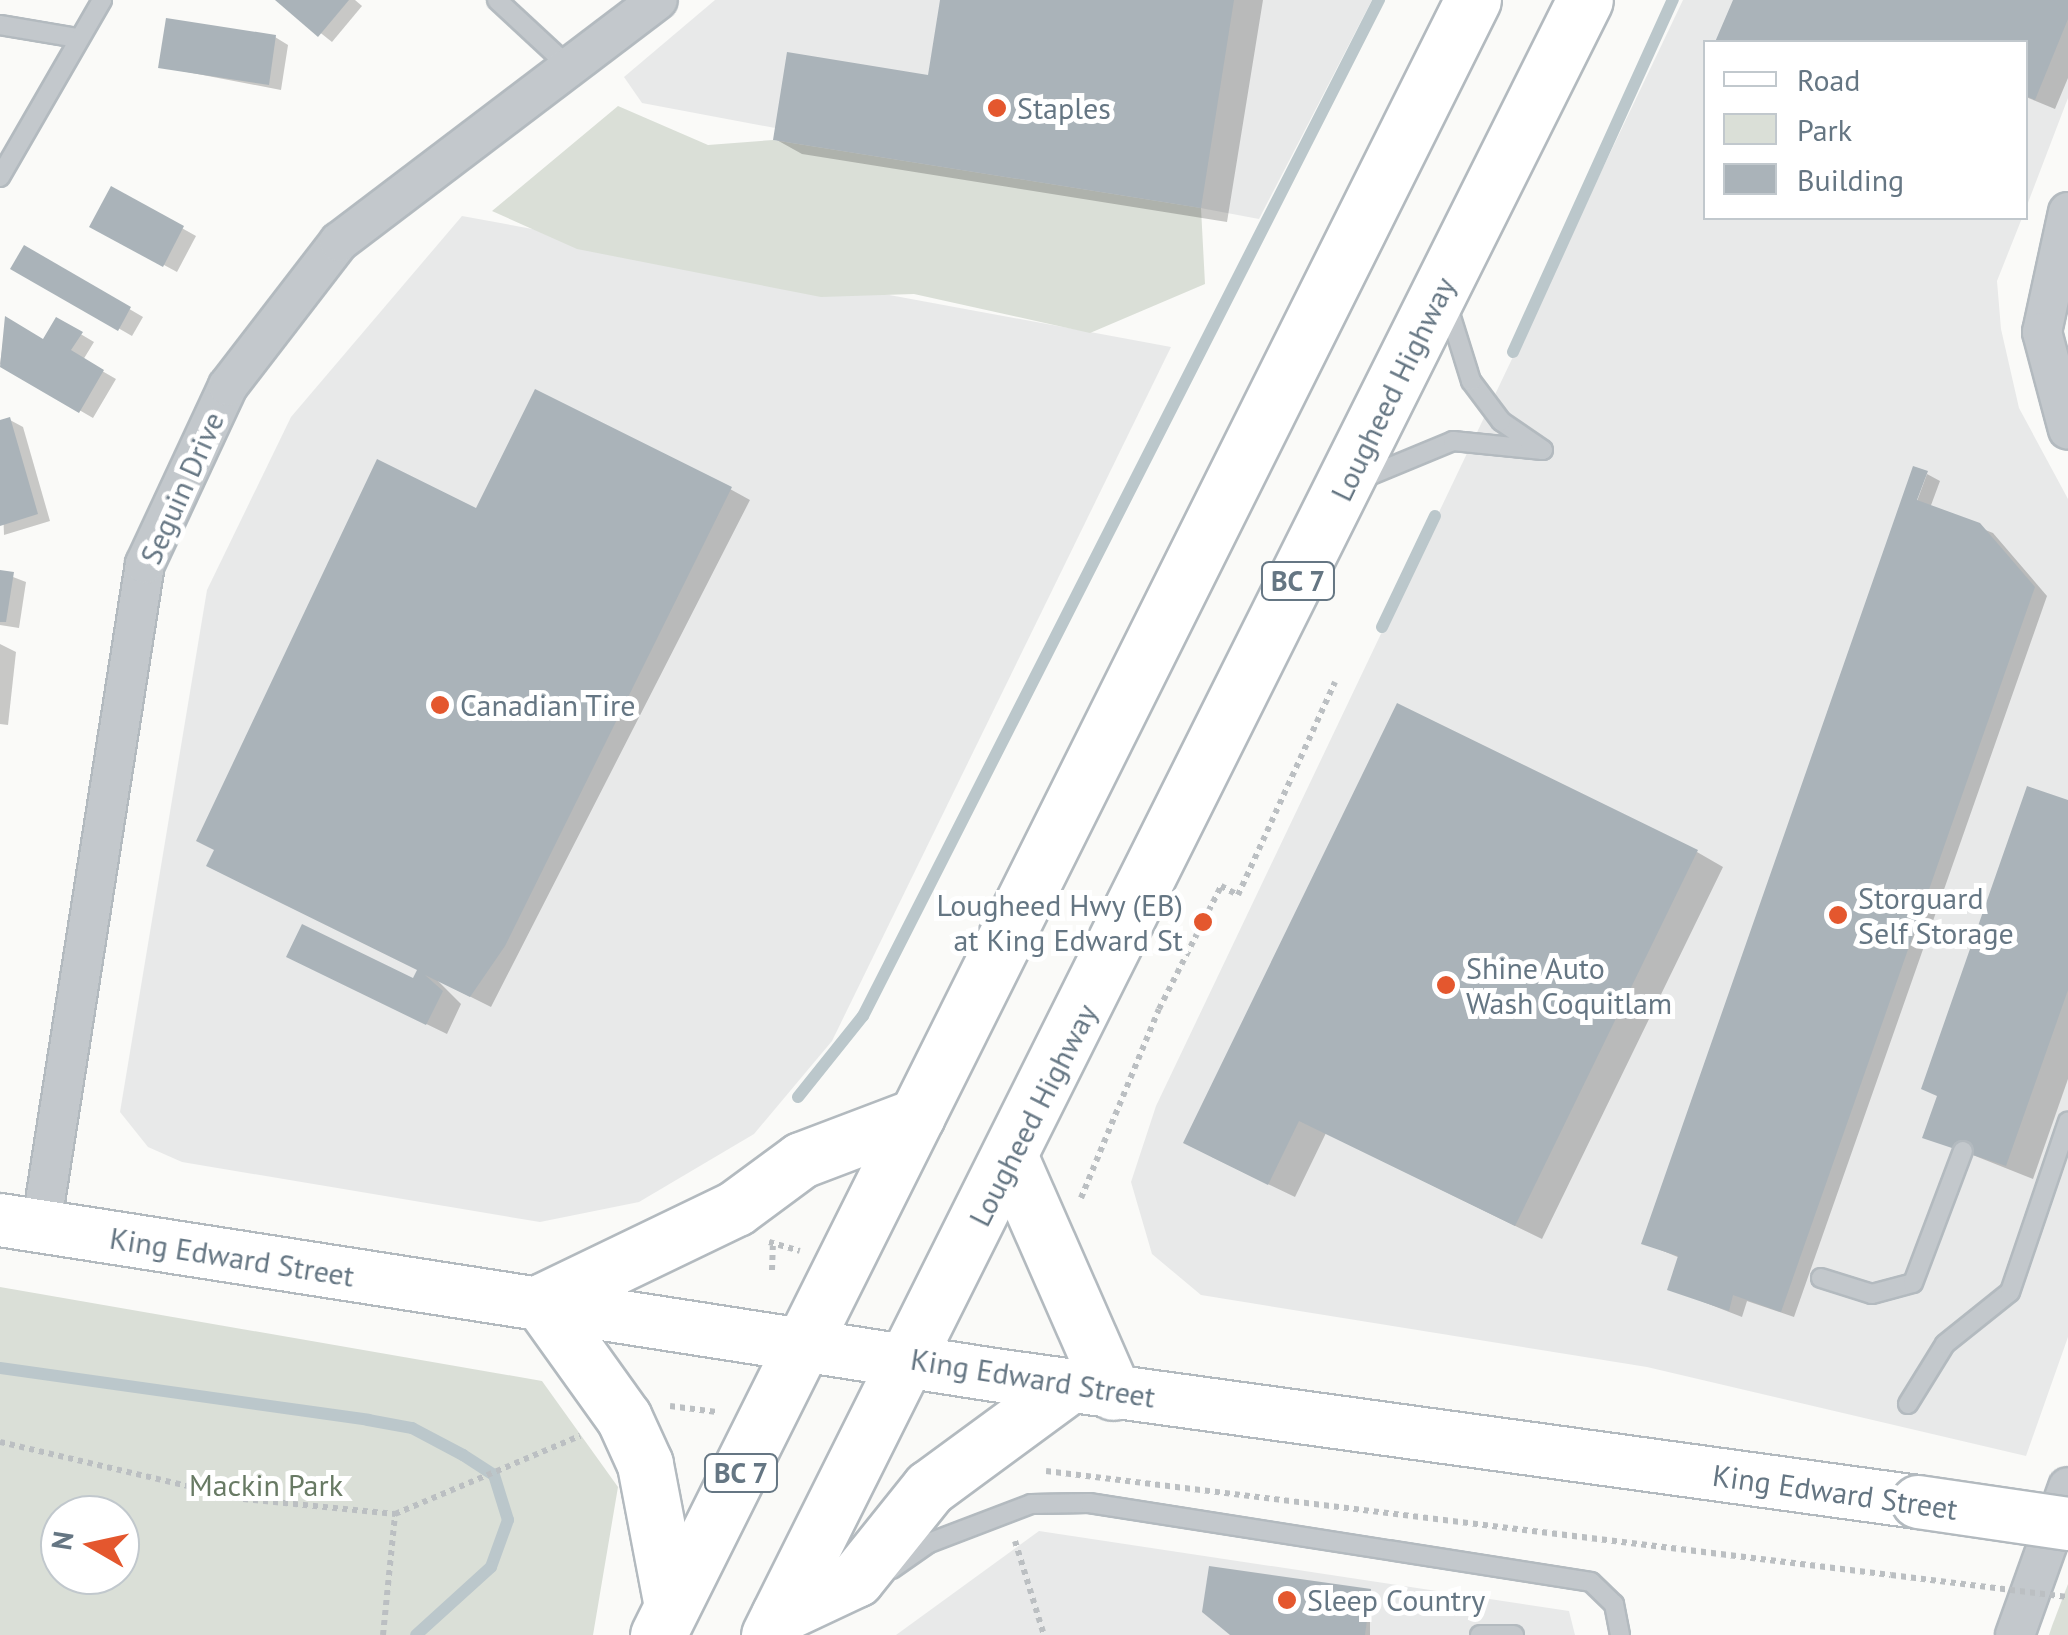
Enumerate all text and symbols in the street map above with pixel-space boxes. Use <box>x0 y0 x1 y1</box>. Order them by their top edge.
legend <box>1703 40 2028 220</box>
text: Road <box>1797 60 1861 99</box>
place label: Staples <box>1017 90 1111 126</box>
marker: Staples <box>986 97 1008 119</box>
text: Park <box>1797 110 1852 149</box>
text: Building <box>1797 160 1904 199</box>
street label: Lougheed Highway <box>1323 271 1463 507</box>
street label: Seguin Drive <box>132 406 232 570</box>
road number: BC 7 <box>1258 558 1338 604</box>
place label: Canadian Tire <box>460 687 636 723</box>
marker: Canadian Tire <box>429 694 451 716</box>
place label: Storguard Self Storage <box>1858 880 2014 950</box>
place label: Lougheed Hwy (EB) at King Edward St <box>935 887 1183 958</box>
marker: Storguard Self Storage <box>1827 904 1849 926</box>
marker: Lougheed Hwy (EB) at King Edward St <box>1192 911 1214 933</box>
place label: Shine Auto Wash Coquitlam <box>1466 950 1672 1020</box>
marker: Shine Auto Wash Coquitlam <box>1435 974 1457 996</box>
street label: Lougheed Highway <box>961 998 1105 1232</box>
street label: King Edward Street <box>107 1220 357 1294</box>
street label: King Edward Street <box>908 1341 1158 1415</box>
road number: BC 7 <box>701 1450 781 1496</box>
street label: King Edward Street <box>1710 1457 1960 1527</box>
park label: Mackin Park <box>189 1467 343 1503</box>
north arrow <box>40 1495 140 1595</box>
text: N <box>42 1529 82 1553</box>
place label: Sleep Country <box>1307 1582 1485 1618</box>
marker: Sleep Country <box>1276 1589 1298 1611</box>

